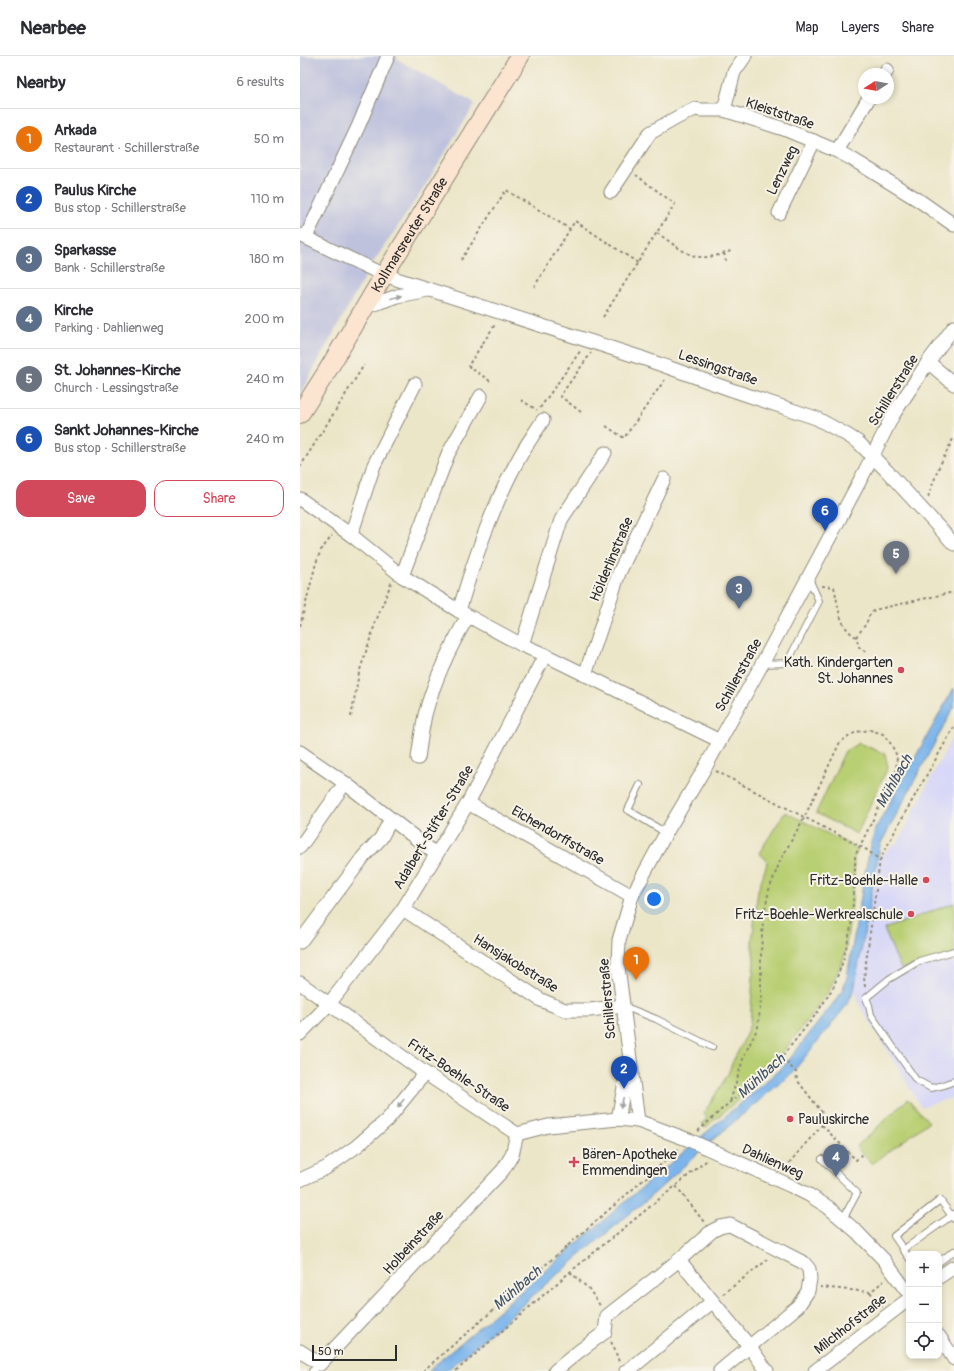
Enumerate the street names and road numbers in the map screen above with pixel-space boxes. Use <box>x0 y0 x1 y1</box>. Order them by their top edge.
street label: Kleiststraße <box>743 94 816 133</box>
street label: Lenzweg <box>763 143 802 198</box>
street label: Kollmarsreuter Straße <box>368 174 452 295</box>
street label: Lessingstraße <box>676 346 760 389</box>
street label: Schillerstraße <box>865 351 922 429</box>
street label: Hölderlinstraße <box>586 514 637 604</box>
street label: Schillerstraße <box>711 636 766 715</box>
street label: Adalbert-Stifter-Straße <box>390 762 477 892</box>
street label: Eichendorffstraße <box>508 802 607 869</box>
street label: Hansjakobstraße <box>470 931 561 996</box>
street label: Schillerstraße <box>595 958 619 1040</box>
street label: Fritz-Boehle-Straße <box>404 1035 513 1116</box>
street label: Dahlienweg <box>739 1140 806 1183</box>
street label: Holbeinstraße <box>379 1207 447 1278</box>
street label: Milchhofstraße <box>811 1291 890 1358</box>

